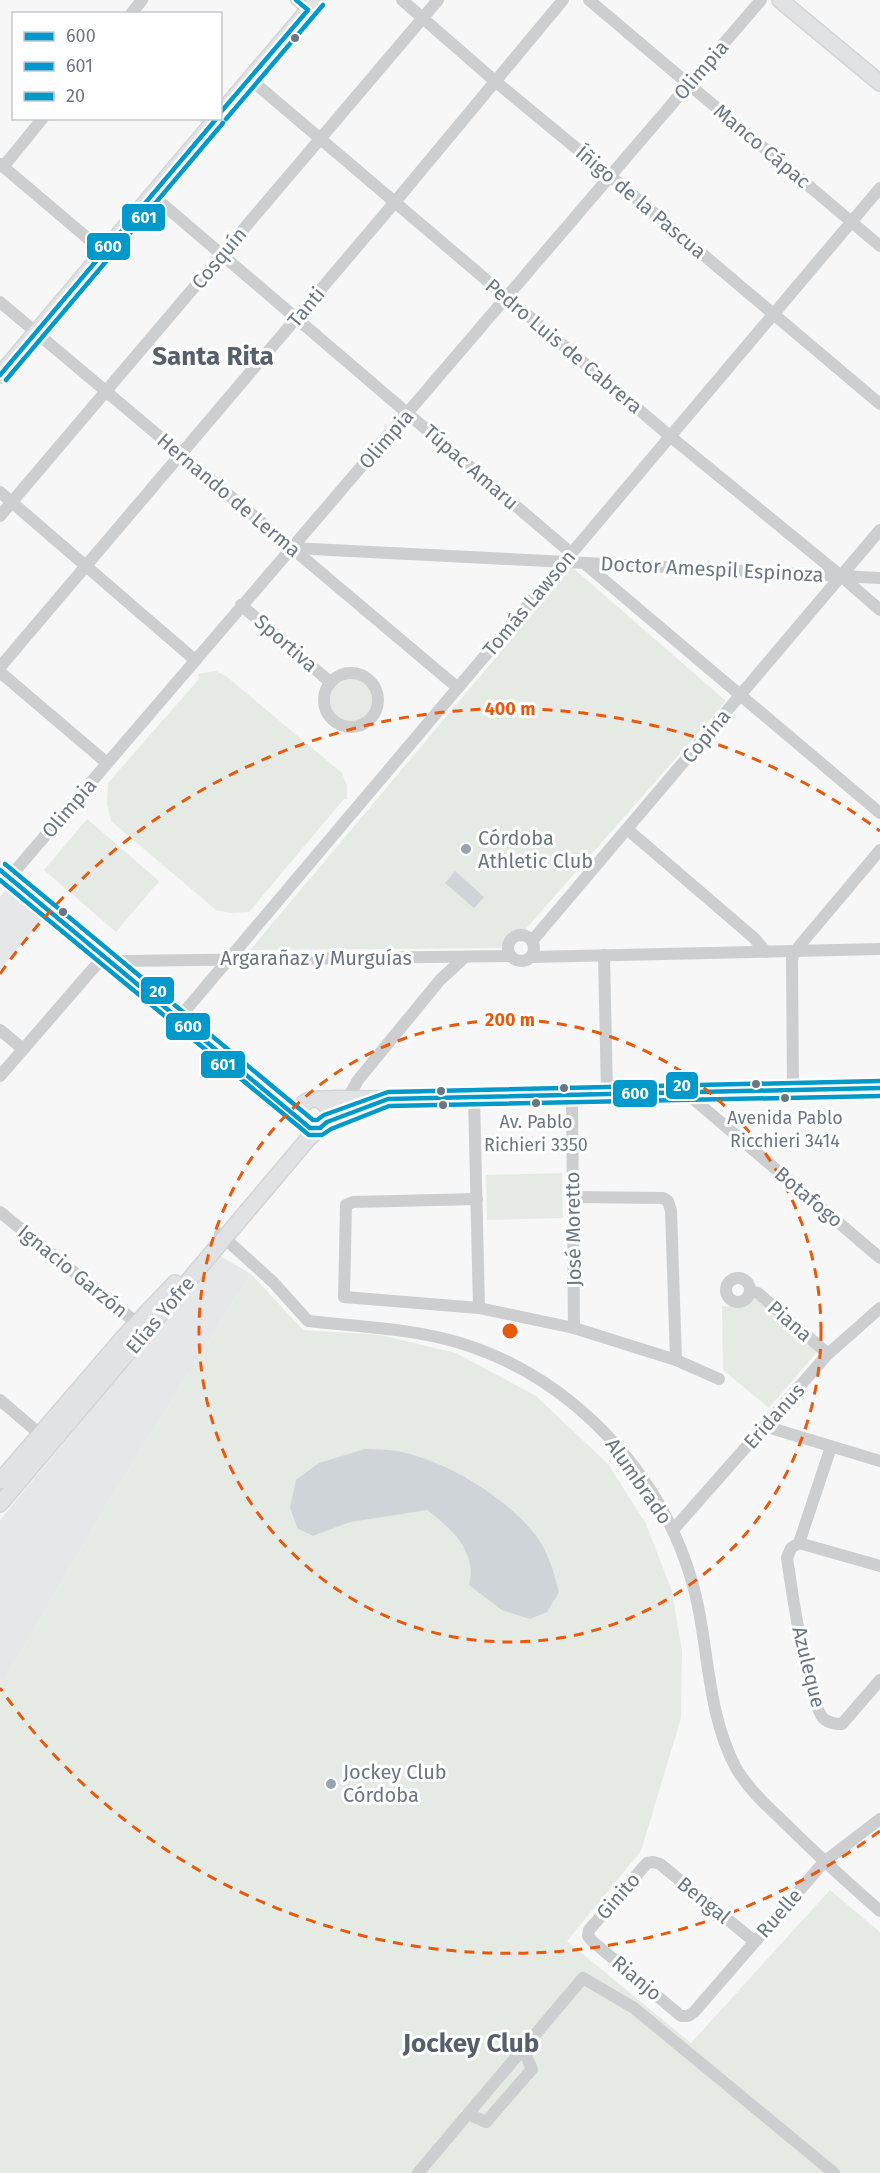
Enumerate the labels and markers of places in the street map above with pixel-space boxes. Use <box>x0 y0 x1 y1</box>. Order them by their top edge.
unlabelled marker <box>289 32 301 44</box>
place label: Córdoba Athletic Club <box>478 826 593 873</box>
marker: Córdoba Athletic Club <box>459 842 473 856</box>
unlabelled marker <box>57 906 69 918</box>
unlabelled marker <box>750 1078 762 1090</box>
unlabelled marker <box>558 1082 570 1094</box>
unlabelled marker <box>435 1085 447 1097</box>
marker: Avenida Pablo Ricchieri 3414 <box>779 1092 791 1104</box>
marker: Av. Pablo Richieri 3350 <box>530 1097 542 1109</box>
unlabelled marker <box>437 1099 449 1111</box>
place label: Avenida Pablo Ricchieri 3414 <box>727 1107 843 1152</box>
place label: Av. Pablo Richieri 3350 <box>484 1111 588 1156</box>
centre of rings <box>500 1321 520 1341</box>
place label: Jockey Club Córdoba <box>343 1760 447 1807</box>
marker: Jockey Club Córdoba <box>324 1777 338 1791</box>

